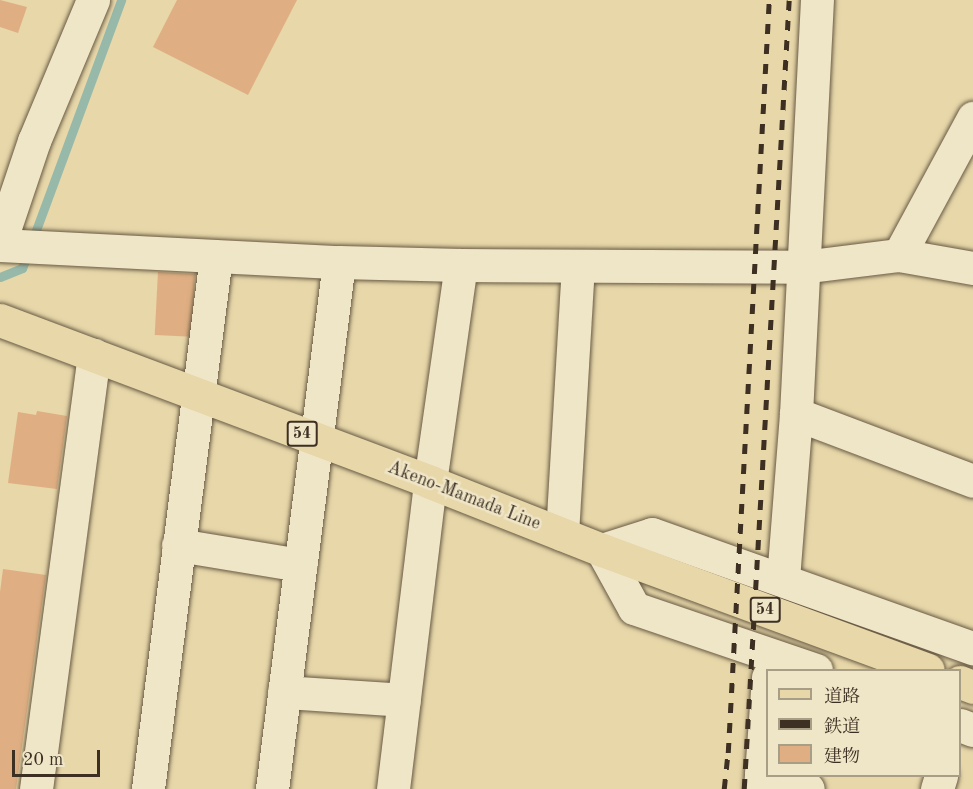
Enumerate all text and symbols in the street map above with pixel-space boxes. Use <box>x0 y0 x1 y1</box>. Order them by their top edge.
road number: 54 <box>286 421 318 447</box>
street label: Akeno-Mamada Line <box>384 457 544 535</box>
road number: 54 <box>748 597 782 623</box>
legend <box>766 669 961 777</box>
text: 道路 <box>824 688 860 706</box>
text: 鉄道 <box>824 718 860 736</box>
scale bar <box>15 738 104 776</box>
text: 建物 <box>824 748 860 766</box>
text: 20 m <box>23 751 63 769</box>

